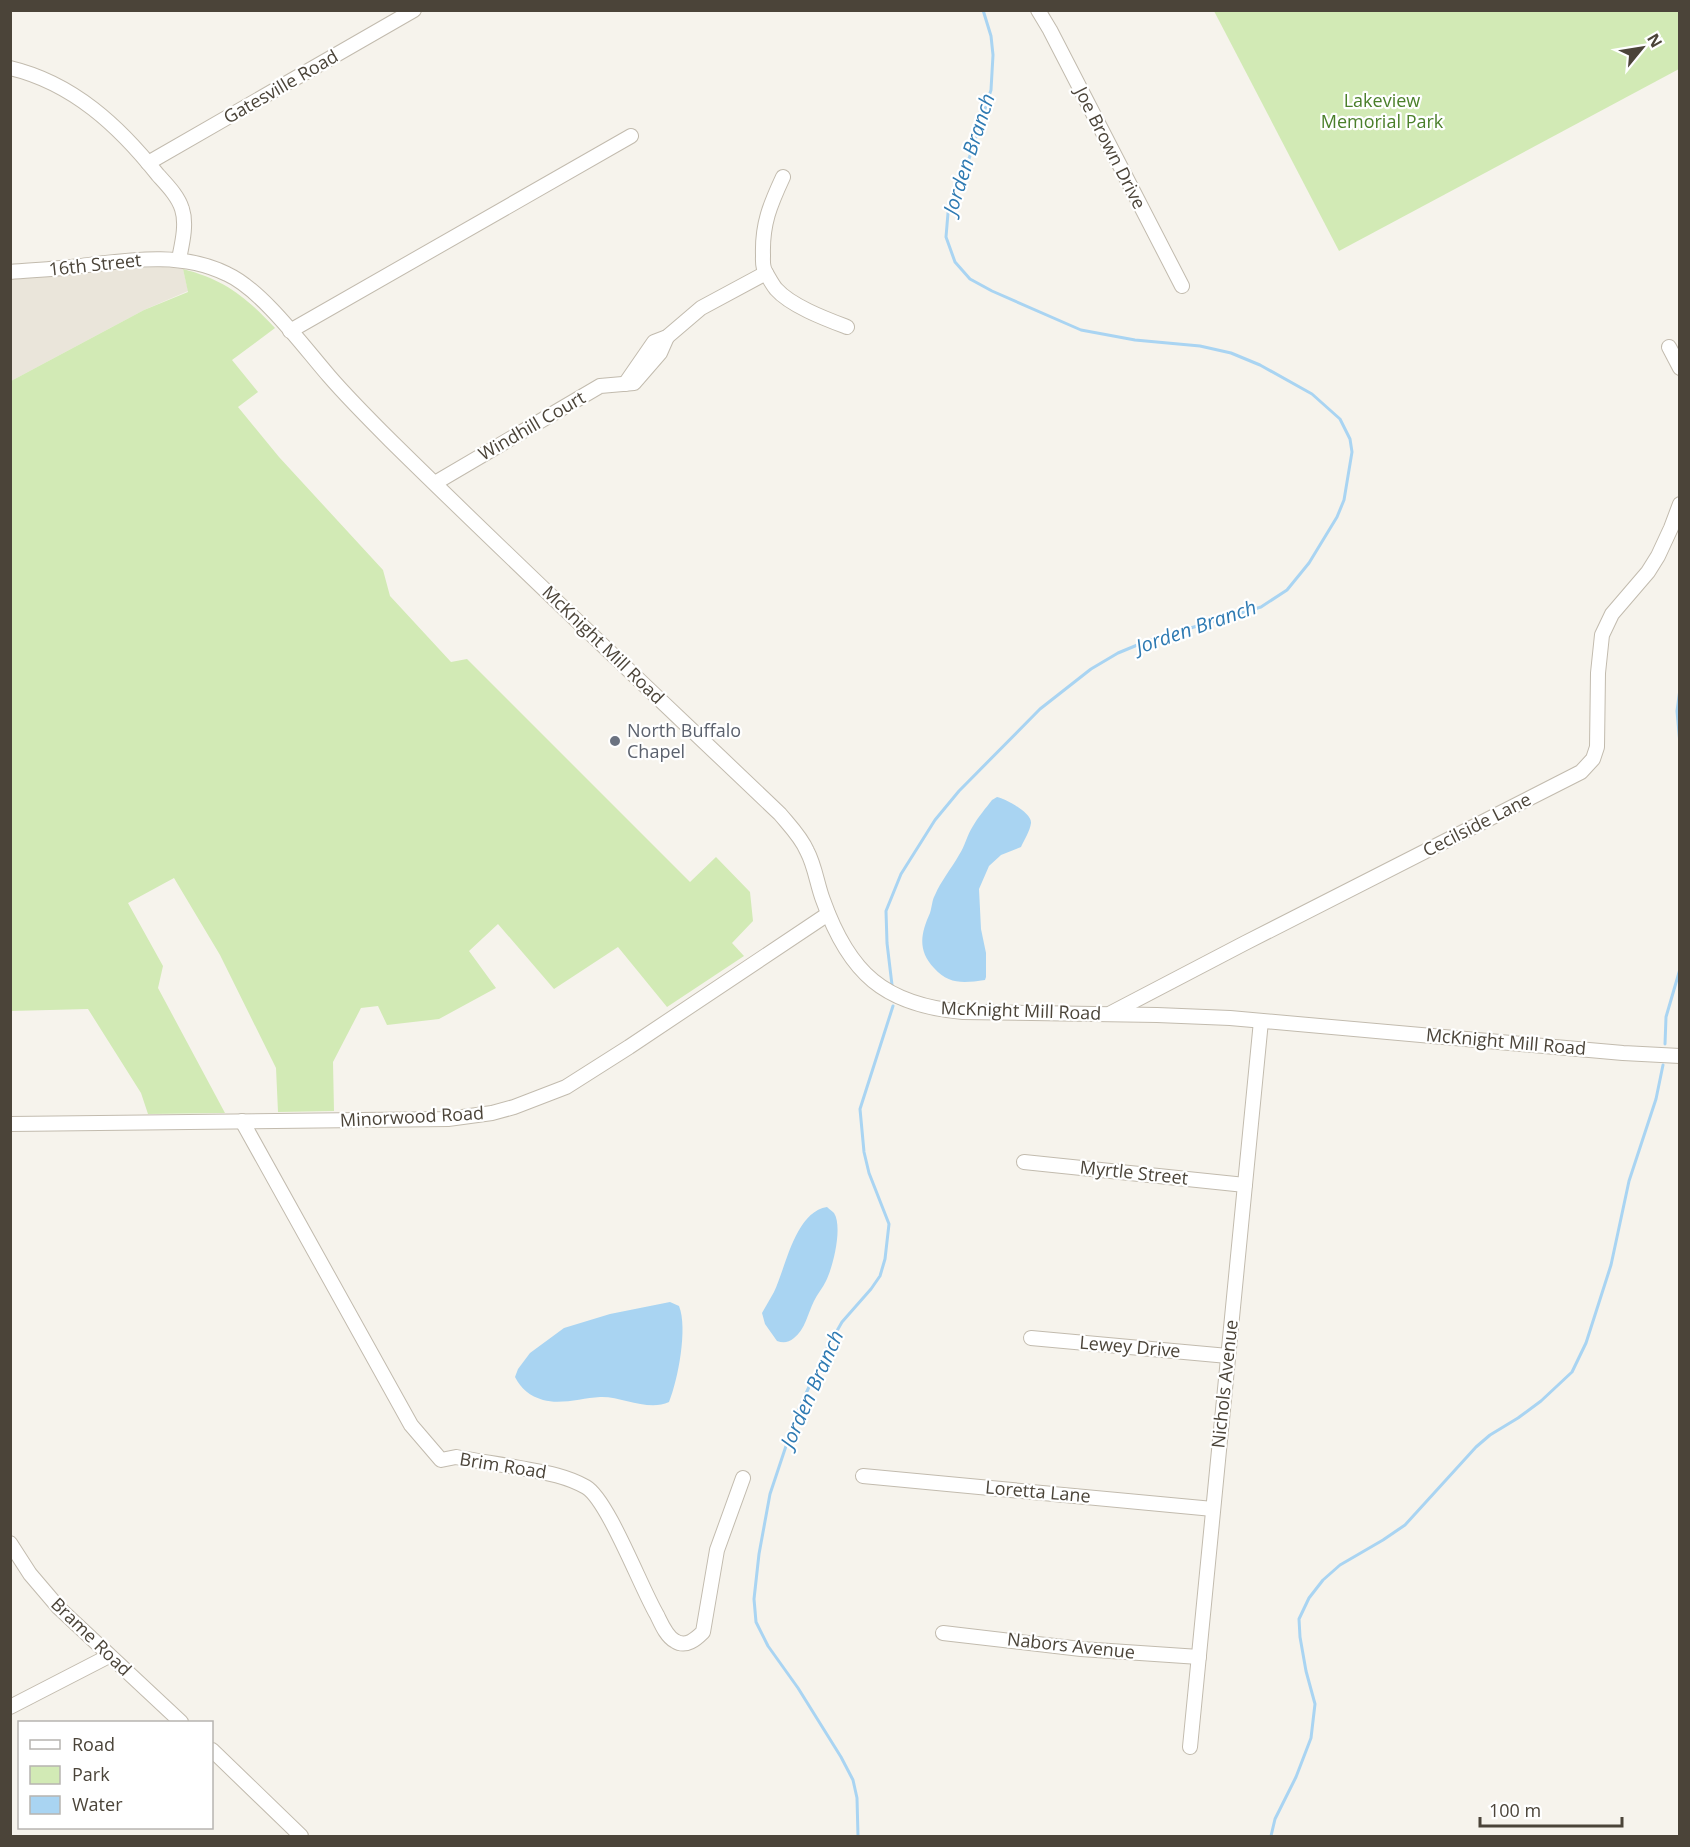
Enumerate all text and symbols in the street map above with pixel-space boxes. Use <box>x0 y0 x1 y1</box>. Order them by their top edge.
north arrow <box>1612 18 1672 78</box>
text: N <box>1642 29 1668 52</box>
street label: Gatesville Road <box>219 44 342 129</box>
street label: Joe Brown Drive <box>1069 81 1152 213</box>
park label: Lakeview Memorial Park <box>1321 88 1444 133</box>
water label: Jorden Branch <box>935 90 1001 222</box>
street label: 16th Street <box>47 247 142 281</box>
street label: Windhill Court <box>474 385 589 465</box>
street label: McKnight Mill Road <box>538 580 670 709</box>
water label: Jorden Branch <box>1128 593 1260 661</box>
place label: North Buffalo Chapel <box>627 718 741 763</box>
marker: North Buffalo Chapel <box>608 734 622 748</box>
street label: Cecilside Lane <box>1418 786 1535 862</box>
street label: McKnight Mill Road <box>940 995 1102 1025</box>
street label: McKnight Mill Road <box>1425 1022 1587 1060</box>
street label: Minorwood Road <box>339 1100 485 1132</box>
street label: Myrtle Street <box>1079 1154 1189 1190</box>
street label: Nichols Avenue <box>1205 1318 1243 1449</box>
water label: Jorden Branch <box>772 1326 850 1456</box>
street label: Lewey Drive <box>1079 1330 1182 1362</box>
street label: Brim Road <box>458 1446 548 1484</box>
street label: Loretta Lane <box>984 1474 1092 1508</box>
street label: Brame Road <box>46 1592 137 1681</box>
street label: Nabors Avenue <box>1006 1626 1136 1664</box>
legend <box>18 1721 213 1829</box>
text: Road <box>72 1732 115 1756</box>
text: Park <box>72 1762 110 1786</box>
scale bar <box>1480 1790 1622 1828</box>
text: Water <box>72 1792 123 1816</box>
text: 100 m <box>1489 1798 1541 1822</box>

